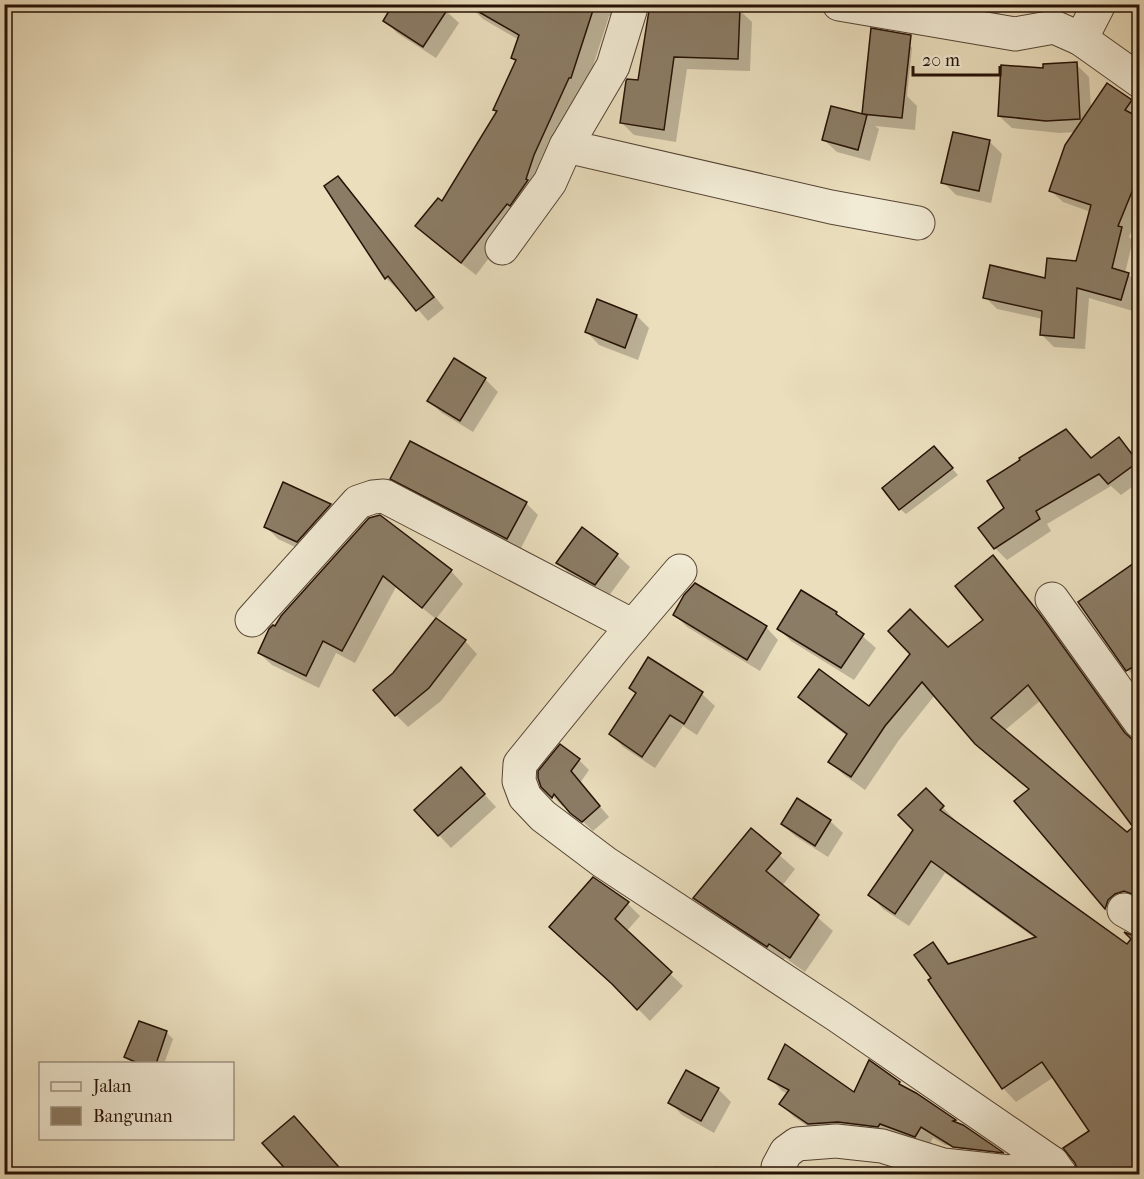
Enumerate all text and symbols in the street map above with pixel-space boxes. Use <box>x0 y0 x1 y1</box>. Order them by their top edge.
scale bar <box>913 39 1000 77</box>
text: 20 m <box>922 50 960 71</box>
legend <box>39 1062 234 1140</box>
text: Jalan <box>91 1076 132 1097</box>
text: Bangunan <box>93 1106 173 1127</box>

